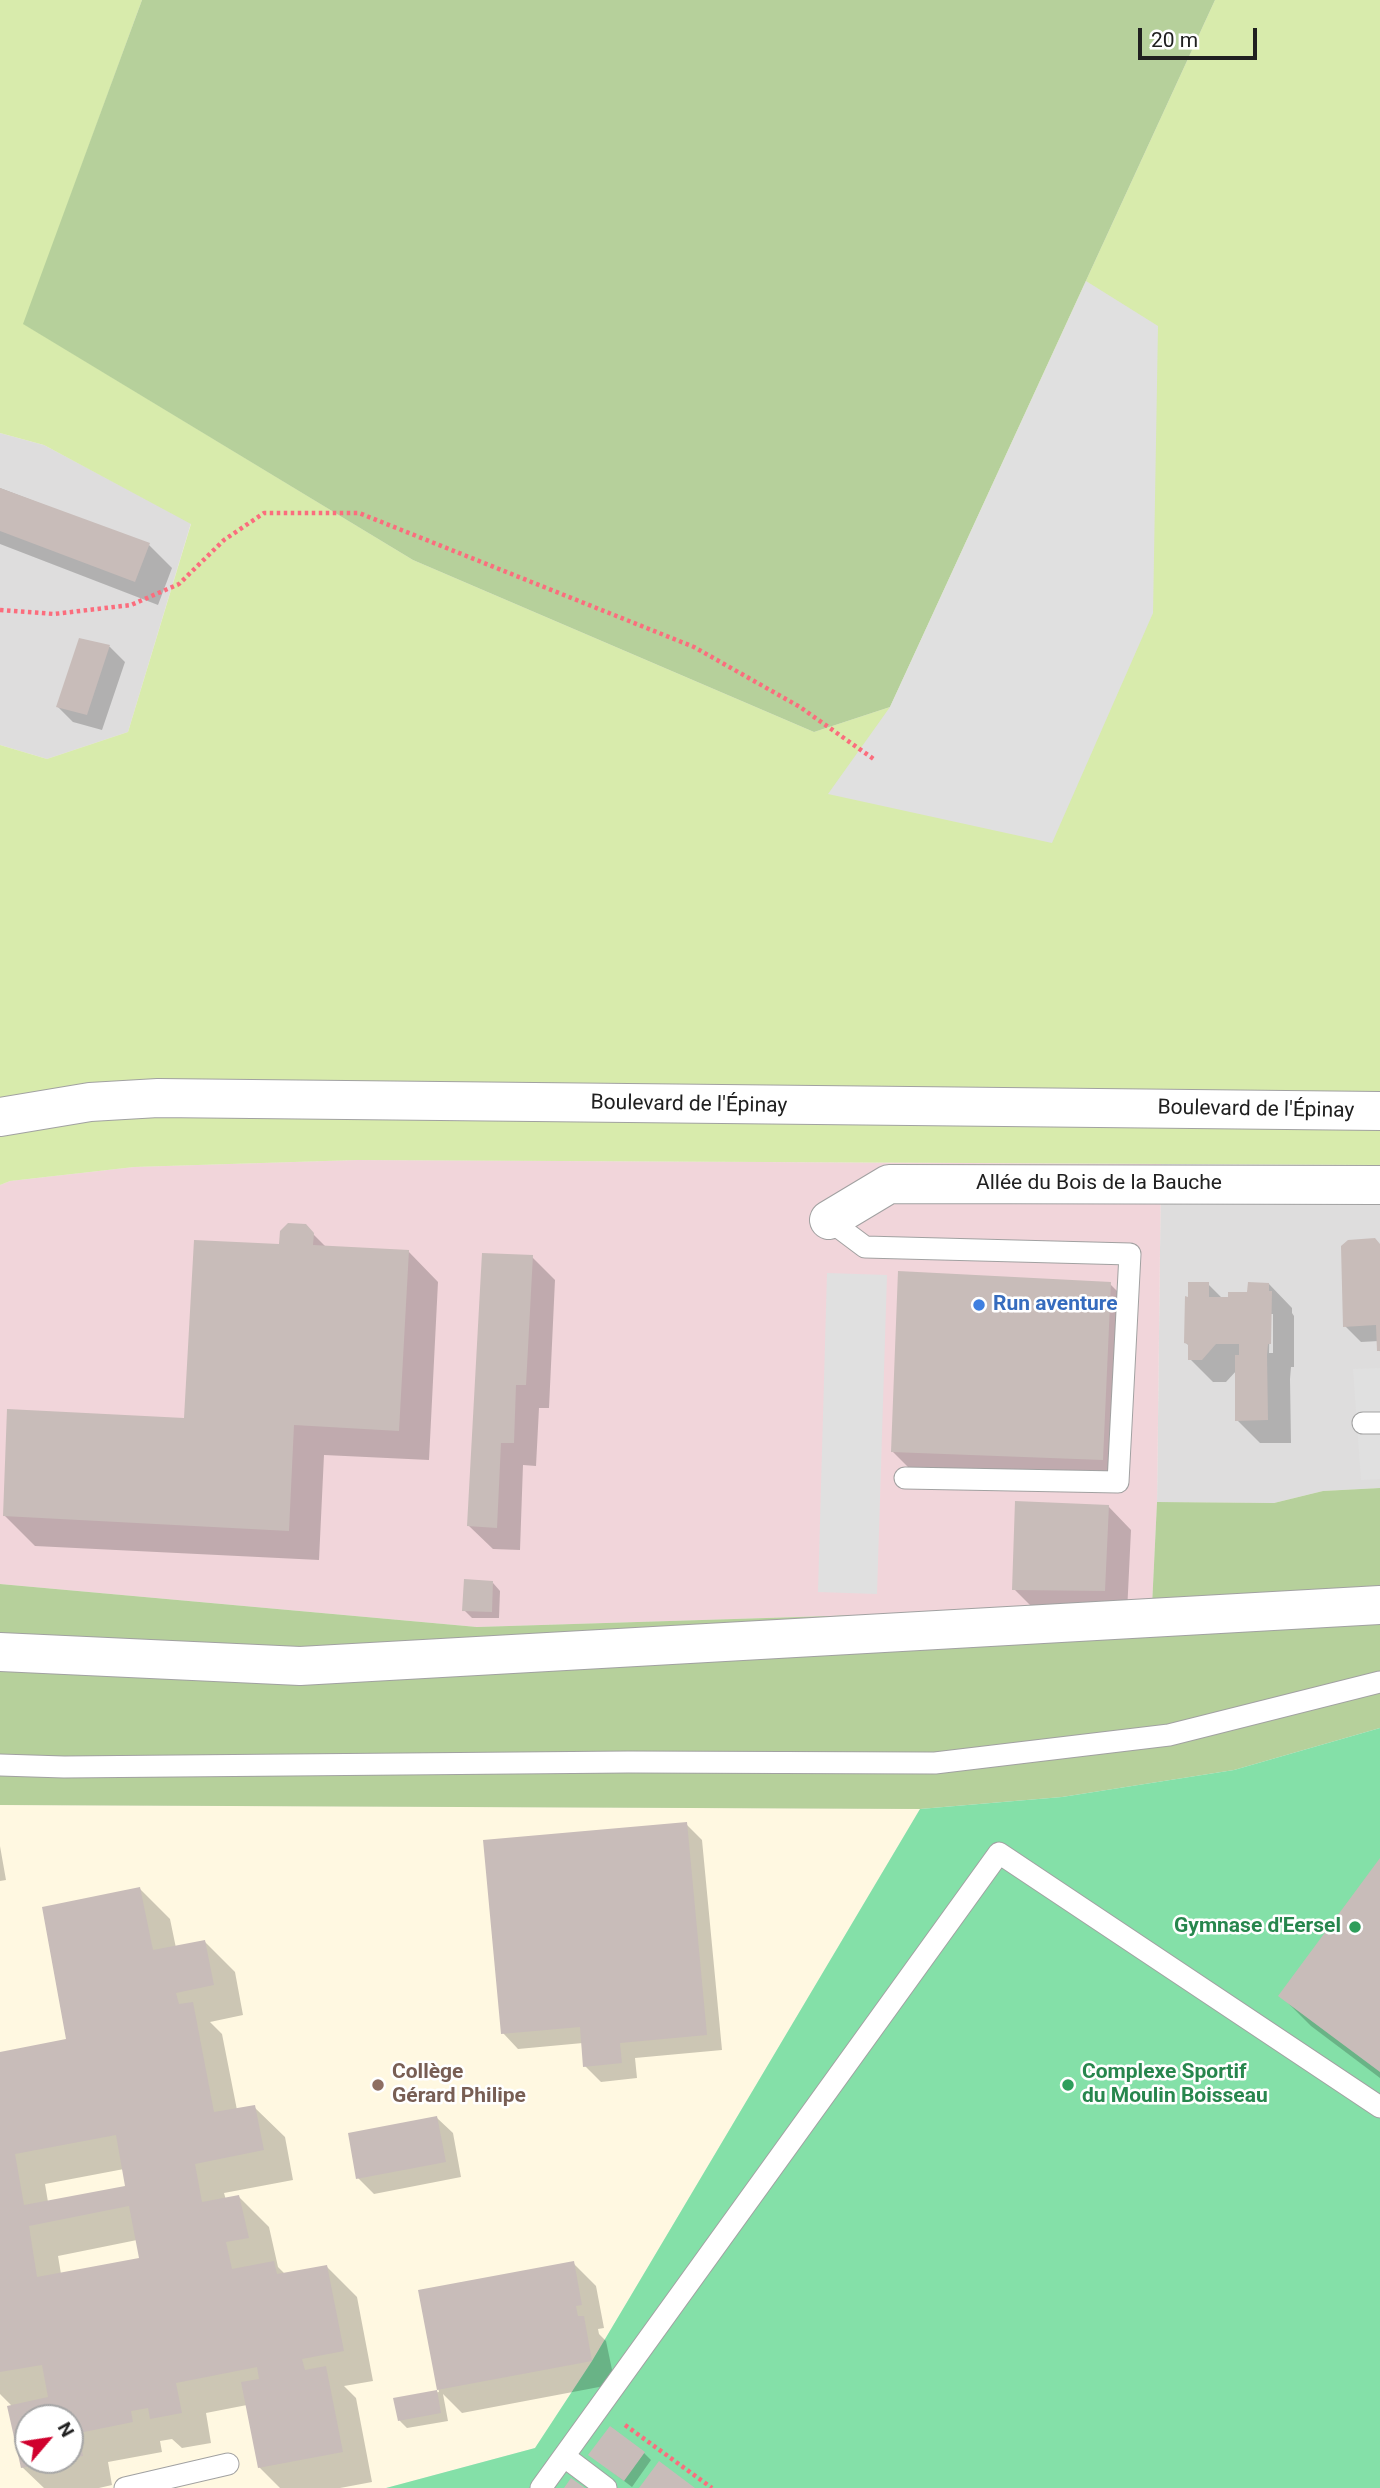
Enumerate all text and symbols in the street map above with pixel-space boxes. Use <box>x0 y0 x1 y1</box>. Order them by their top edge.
scale bar <box>1142 14 1261 58</box>
text: 20 m <box>1151 28 1198 52</box>
street label: Boulevard de l'Épinay <box>590 1091 788 1119</box>
street label: Boulevard de l'Épinay <box>1157 1096 1355 1124</box>
street label: Allée du Bois de la Bauche <box>976 1171 1222 1197</box>
place label: Run aventure <box>993 1292 1118 1318</box>
marker: Run aventure <box>971 1297 987 1313</box>
place label: Gymnase d'Eersel <box>1174 1914 1341 1940</box>
marker: Gymnase d'Eersel <box>1347 1919 1363 1935</box>
place label: Collège Gérard Philipe <box>392 2060 526 2110</box>
place label: Complexe Sportif du Moulin Boisseau <box>1082 2060 1268 2110</box>
marker: Collège Gérard Philipe <box>370 2077 386 2093</box>
marker: Complexe Sportif du Moulin Boisseau <box>1060 2077 1076 2093</box>
north arrow <box>14 2404 84 2474</box>
text: N <box>53 2418 79 2441</box>

